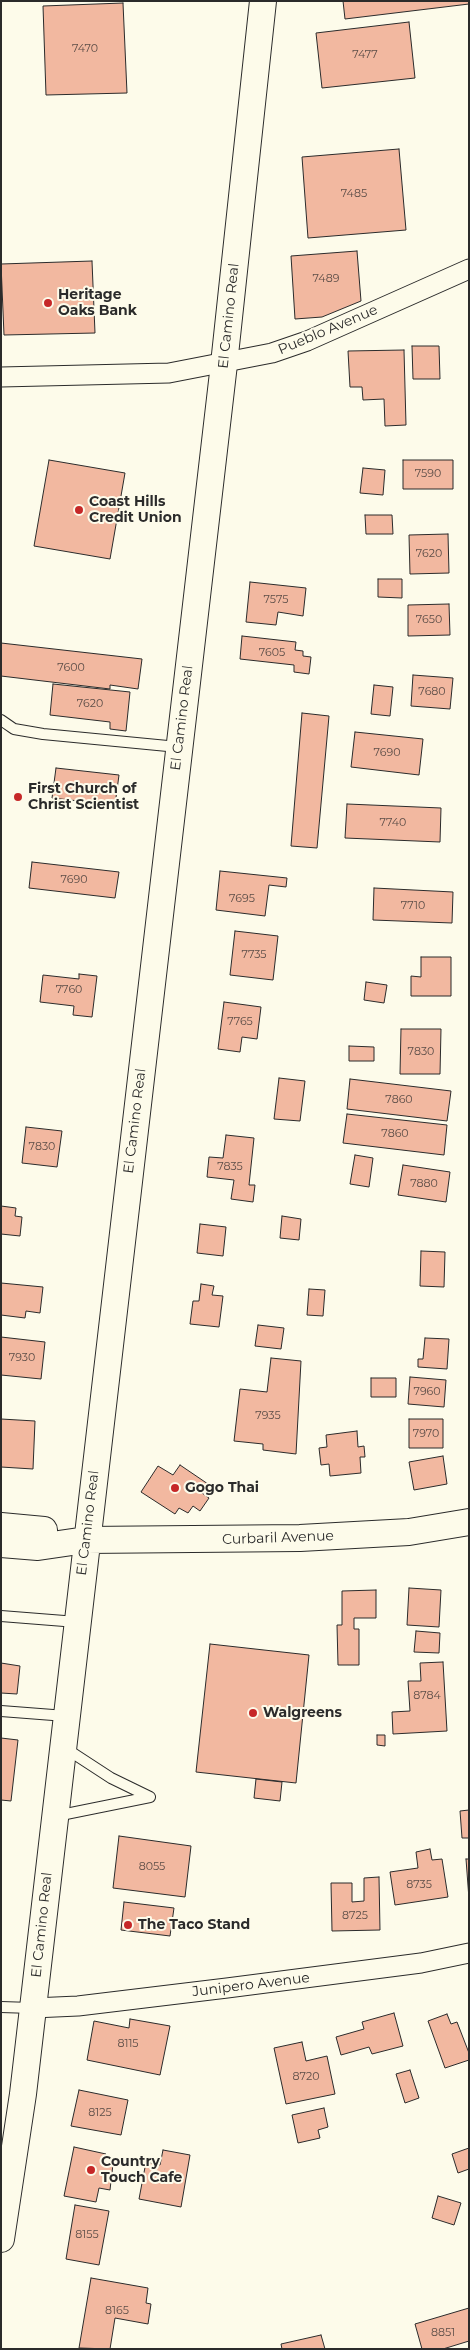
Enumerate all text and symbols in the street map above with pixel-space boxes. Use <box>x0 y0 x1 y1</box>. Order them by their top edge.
house number: 7470 <box>72 42 98 56</box>
house number: 7477 <box>352 48 378 62</box>
house number: 7485 <box>341 187 367 201</box>
street label: El Camino Real <box>215 263 243 369</box>
house number: 7489 <box>313 272 339 286</box>
place label: Heritage Oaks Bank <box>58 287 137 320</box>
marker: Heritage Oaks Bank <box>42 297 54 309</box>
street label: Pueblo Avenue <box>276 301 380 359</box>
house number: 7590 <box>415 467 441 481</box>
place label: Coast Hills Credit Union <box>89 494 182 526</box>
marker: Coast Hills Credit Union <box>73 504 85 516</box>
house number: 7620 <box>416 547 442 561</box>
house number: 7575 <box>264 593 288 607</box>
house number: 7650 <box>416 613 442 627</box>
house number: 7605 <box>259 646 285 660</box>
house number: 7600 <box>57 661 85 675</box>
street label: El Camino Real <box>167 664 197 772</box>
house number: 7680 <box>418 685 446 699</box>
house number: 7620 <box>77 697 103 711</box>
house number: 7690 <box>374 746 400 760</box>
place label: First Church of Christ Scientist <box>28 781 139 814</box>
marker: First Church of Christ Scientist <box>12 791 24 803</box>
house number: 7740 <box>380 816 406 830</box>
house number: 7690 <box>61 873 87 887</box>
house number: 7695 <box>229 892 255 906</box>
house number: 7710 <box>401 899 425 913</box>
house number: 7735 <box>241 948 267 962</box>
house number: 7760 <box>56 983 82 997</box>
house number: 7765 <box>227 1015 253 1029</box>
house number: 7830 <box>408 1045 434 1059</box>
street label: El Camino Real <box>120 1067 150 1175</box>
house number: 7860 <box>385 1093 413 1107</box>
house number: 7860 <box>381 1127 409 1141</box>
house number: 7830 <box>29 1140 55 1154</box>
house number: 7835 <box>217 1160 243 1174</box>
house number: 7880 <box>410 1177 438 1191</box>
house number: 7930 <box>9 1351 35 1365</box>
house number: 7960 <box>413 1385 441 1399</box>
house number: 7935 <box>255 1409 281 1423</box>
house number: 7970 <box>413 1427 439 1441</box>
street label: El Camino Real <box>73 1469 103 1577</box>
place label: Gogo Thai <box>185 1480 259 1496</box>
marker: Gogo Thai <box>169 1482 181 1494</box>
street label: Curbaril Avenue <box>222 1528 334 1548</box>
house number: 8784 <box>413 1689 441 1703</box>
place label: Walgreens <box>263 1705 342 1721</box>
marker: Walgreens <box>247 1707 259 1719</box>
house number: 8055 <box>139 1860 165 1874</box>
street label: El Camino Real <box>28 1872 56 1978</box>
house number: 8735 <box>406 1878 432 1892</box>
house number: 8725 <box>342 1909 368 1923</box>
place label: The Taco Stand <box>138 1917 250 1933</box>
marker: The Taco Stand <box>122 1919 134 1931</box>
street label: Junipero Avenue <box>191 1969 311 2001</box>
house number: 8115 <box>117 2037 139 2051</box>
house number: 8720 <box>292 2070 320 2084</box>
house number: 8125 <box>88 2106 112 2120</box>
place label: Country Touch Cafe <box>101 2154 182 2186</box>
marker: Country Touch Cafe <box>85 2164 97 2176</box>
house number: 8155 <box>75 2228 99 2242</box>
house number: 8165 <box>105 2304 129 2318</box>
house number: 8851 <box>431 2326 455 2340</box>

